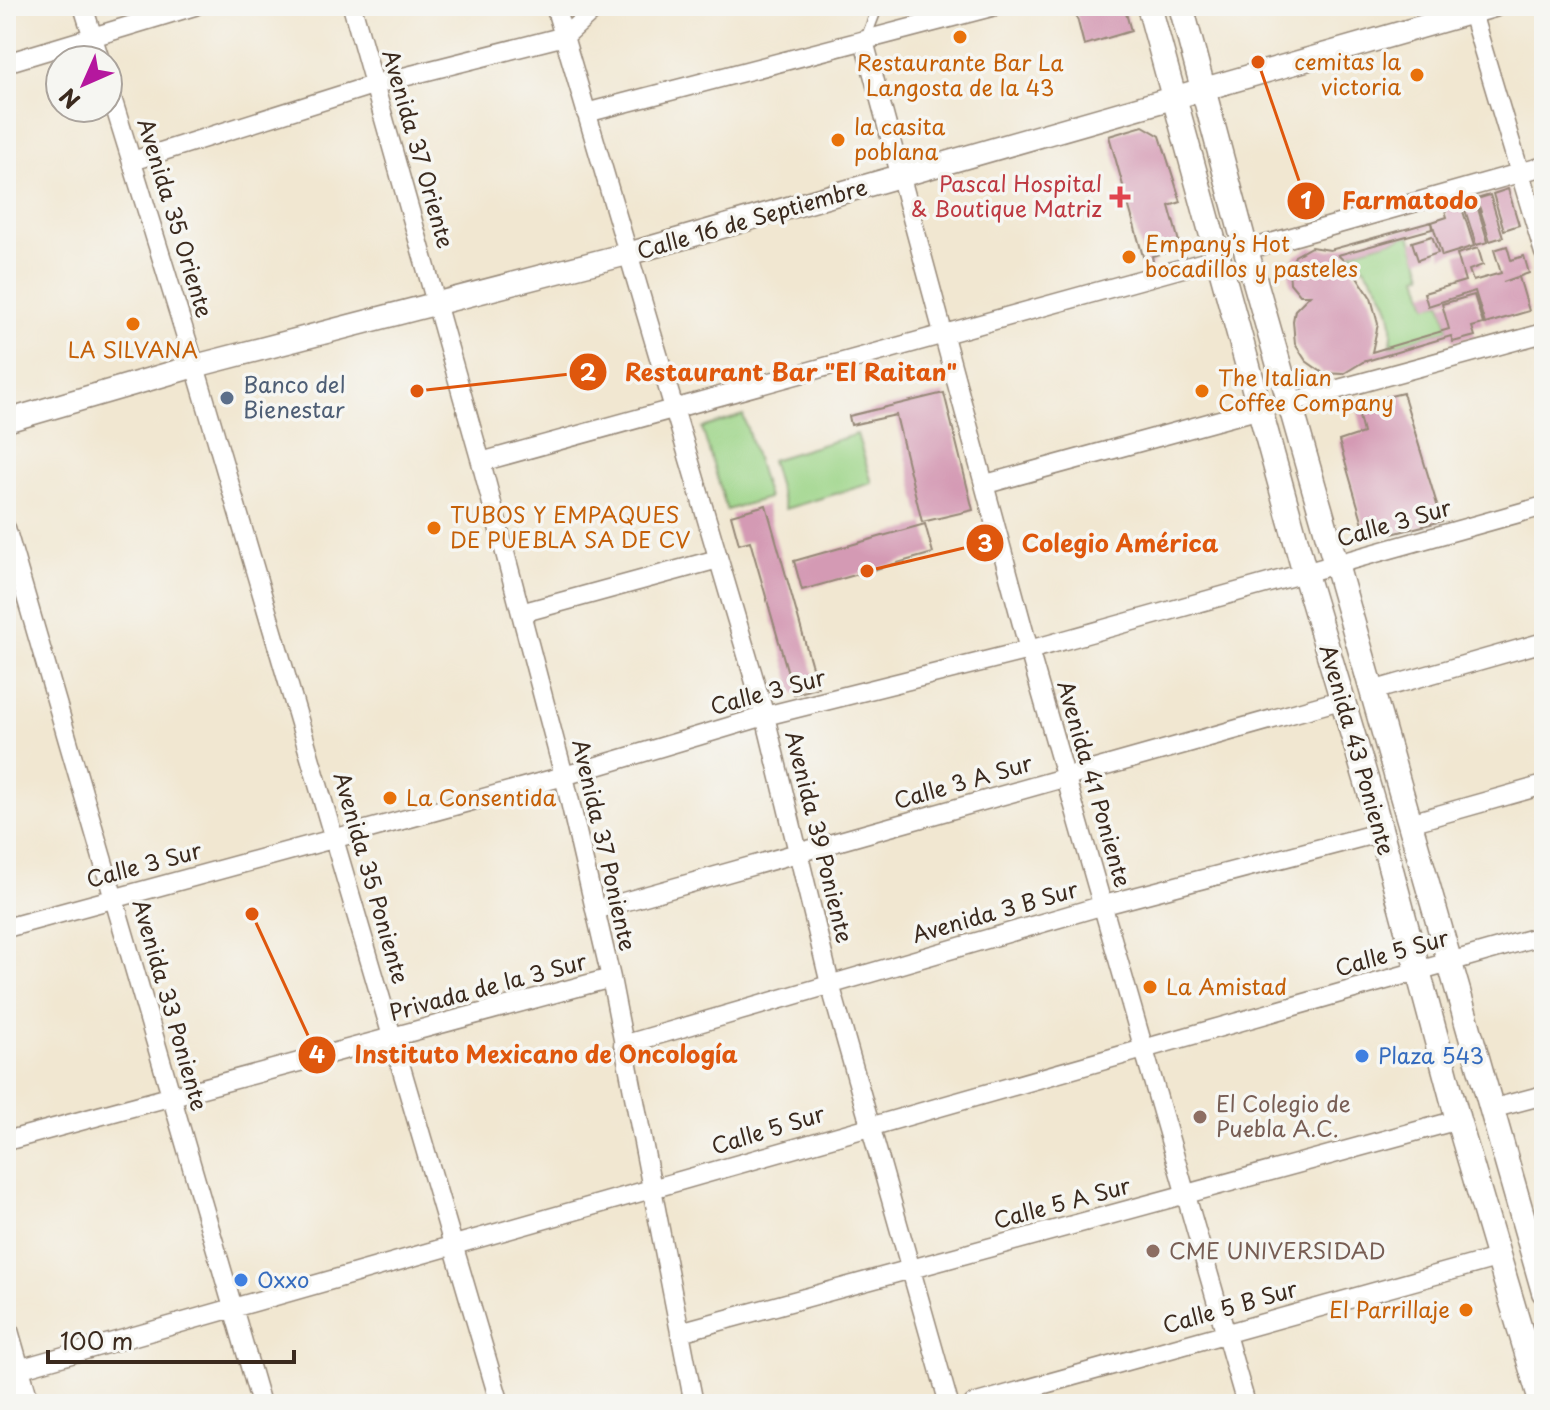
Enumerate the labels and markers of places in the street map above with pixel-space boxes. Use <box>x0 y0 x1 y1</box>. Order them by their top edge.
marker: Restaurante Bar La Langosta de la 43 <box>951 28 969 46</box>
place label: cemitas la victoria <box>1294 44 1401 102</box>
place label: Restaurante Bar La Langosta de la 43 <box>857 45 1064 103</box>
marker: cemitas la victoria <box>1408 66 1426 84</box>
place label: la casita poblana <box>854 109 946 167</box>
marker: la casita poblana <box>829 131 847 149</box>
place label: Pascal Hospital & Boutique Matriz <box>911 166 1102 224</box>
callout: Farmatodo <box>1286 177 1494 225</box>
marker: Pascal Hospital & Boutique Matriz <box>1109 186 1131 208</box>
place label: Empany’s Hot bocadillos y pasteles <box>1145 226 1358 284</box>
marker: Empany’s Hot bocadillos y pasteles <box>1120 248 1138 266</box>
marker: LA SILVANA <box>124 315 142 333</box>
place label: LA SILVANA <box>68 332 198 365</box>
callout: Restaurant Bar "El Raitan" <box>568 348 973 396</box>
place label: The Italian Coffee Company <box>1218 360 1394 418</box>
place label: Banco del Bienestar <box>243 367 345 425</box>
marker: The Italian Coffee Company <box>1193 382 1211 400</box>
marker: Banco del Bienestar <box>218 389 236 407</box>
place label: TUBOS Y EMPAQUES DE PUEBLA SA DE CV <box>450 497 690 555</box>
marker: TUBOS Y EMPAQUES DE PUEBLA SA DE CV <box>425 519 443 537</box>
callout: Colegio América <box>965 519 1236 567</box>
place label: La Consentida <box>406 780 556 813</box>
marker: La Consentida <box>381 789 399 807</box>
place label: La Amistad <box>1166 969 1287 1002</box>
marker: La Amistad <box>1141 978 1159 996</box>
callout: Instituto Mexicano de Oncología <box>297 1031 756 1079</box>
place label: Plaza 543 <box>1378 1038 1484 1071</box>
marker: Plaza 543 <box>1353 1047 1371 1065</box>
place label: El Colegio de Puebla A.C. <box>1216 1086 1351 1144</box>
marker: El Colegio de Puebla A.C. <box>1191 1108 1209 1126</box>
place label: CME UNIVERSIDAD <box>1169 1233 1386 1266</box>
marker: CME UNIVERSIDAD <box>1144 1242 1162 1260</box>
place label: Oxxo <box>257 1262 309 1295</box>
marker: Oxxo <box>232 1271 250 1289</box>
place label: El Parrillaje <box>1329 1292 1450 1325</box>
marker: El Parrillaje <box>1457 1301 1475 1319</box>

